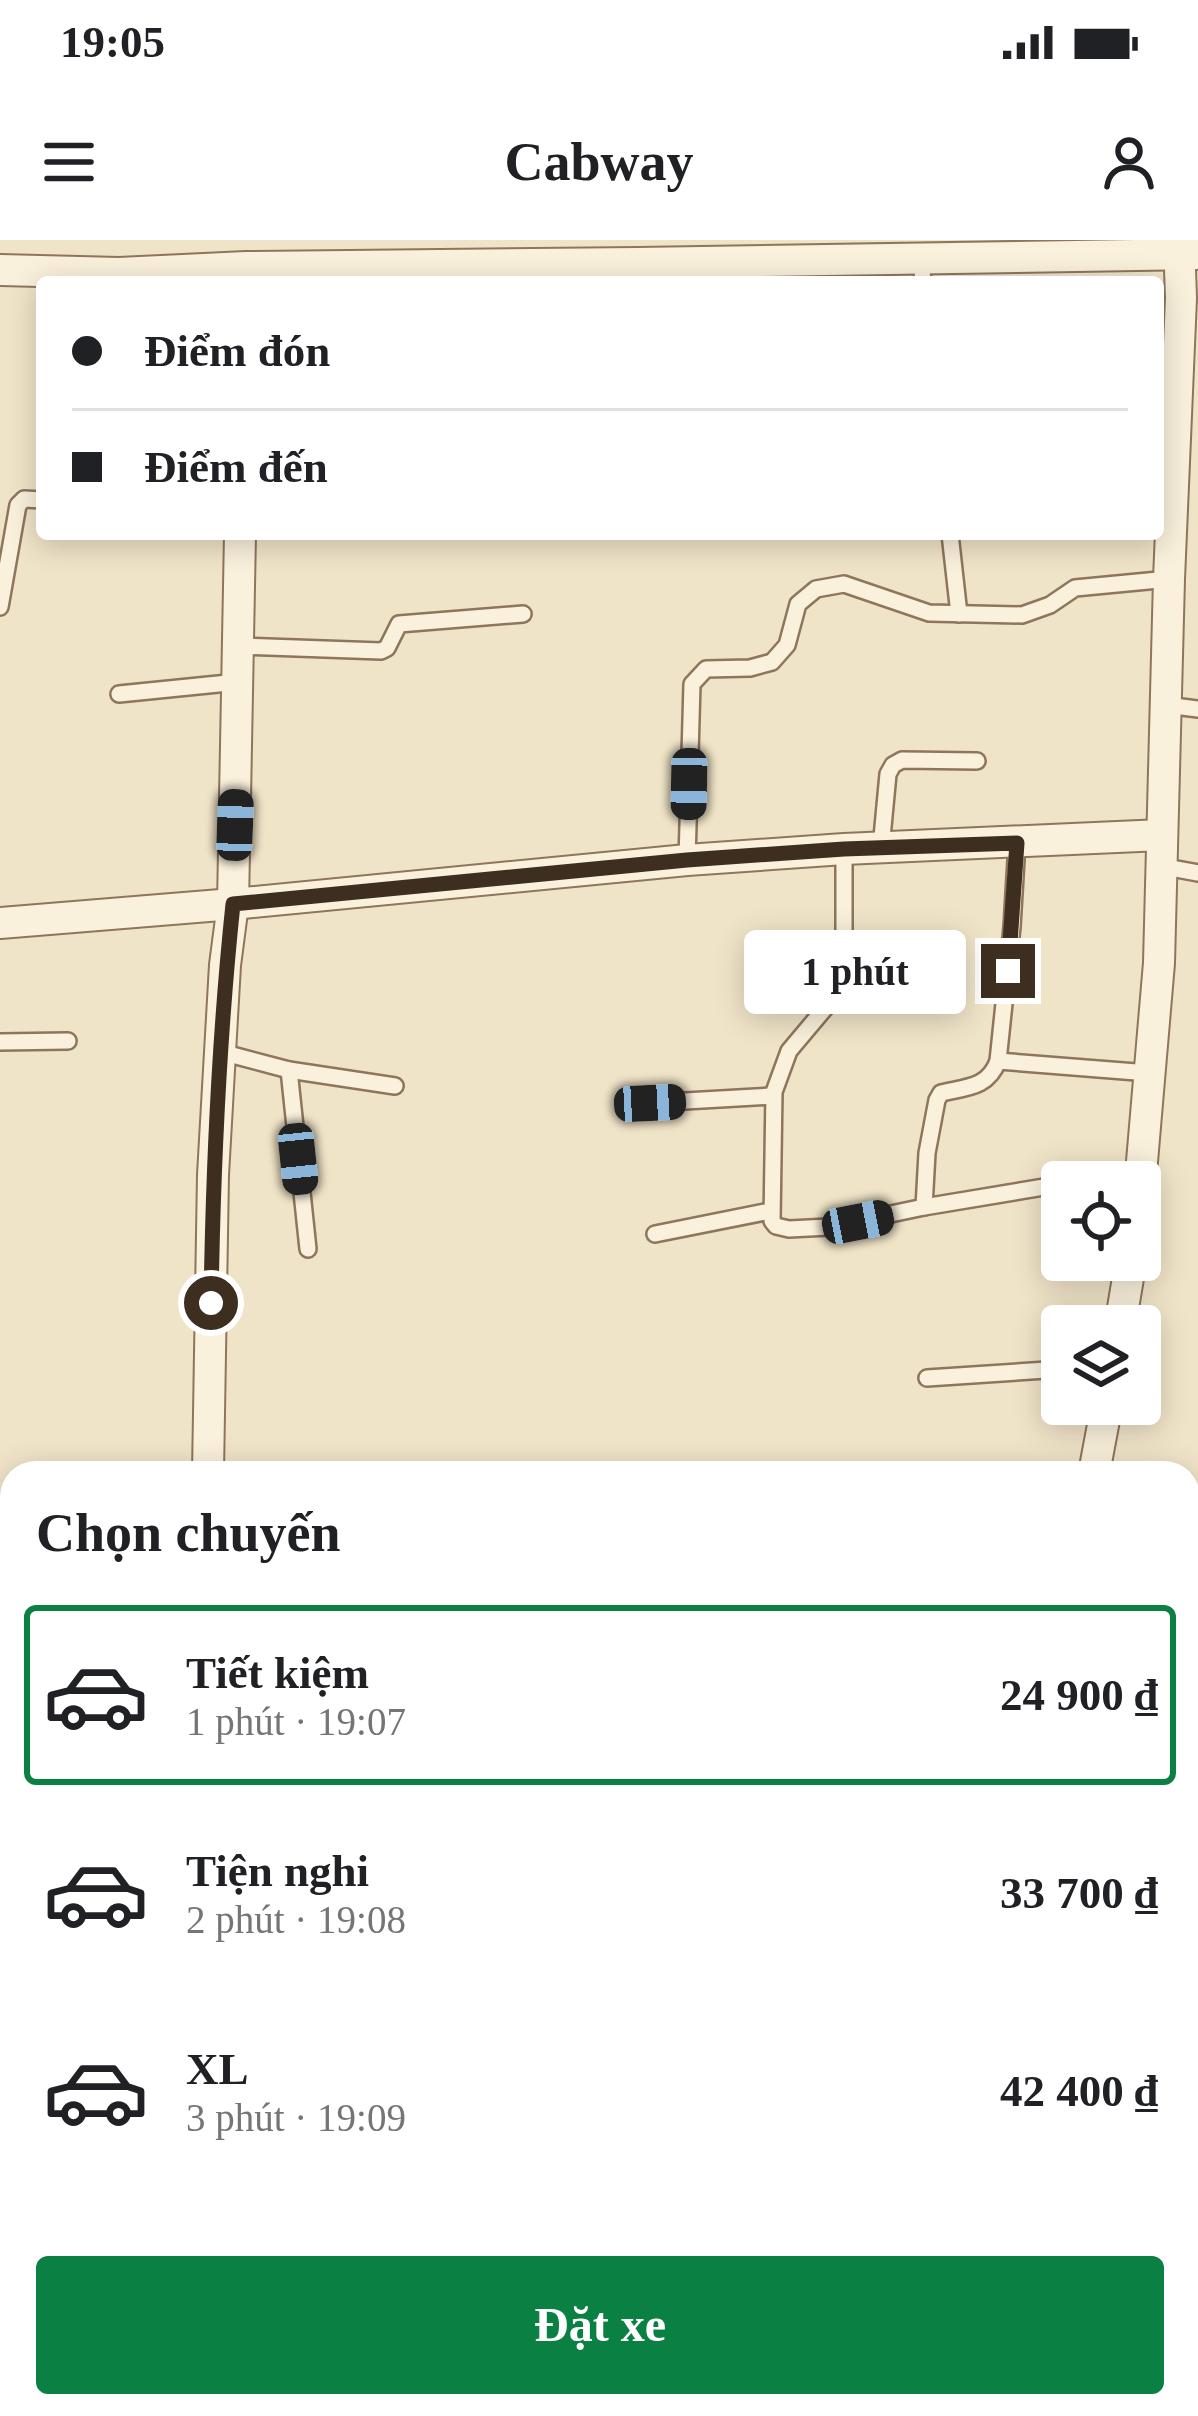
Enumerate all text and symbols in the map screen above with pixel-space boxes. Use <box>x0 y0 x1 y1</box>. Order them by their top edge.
text: 19:05 <box>60 17 165 67</box>
icon: menu <box>36 129 102 195</box>
icon: person <box>1096 129 1162 195</box>
text: Cabway <box>504 132 694 192</box>
text: Điểm đón <box>144 326 330 376</box>
text: Điểm đến <box>144 442 328 492</box>
car <box>670 748 708 820</box>
car <box>216 788 254 862</box>
callout: 1 phút <box>744 929 966 1013</box>
route end <box>981 944 1035 998</box>
text: 1 phút <box>801 950 909 993</box>
car <box>613 1083 687 1123</box>
car <box>276 1121 320 1197</box>
map controls <box>1041 1161 1161 1425</box>
button: locate <box>1041 1161 1161 1281</box>
car <box>819 1197 897 1247</box>
route start <box>184 1276 238 1330</box>
button: layers <box>1041 1305 1161 1425</box>
text: Chọn chuyến <box>36 1503 341 1563</box>
icon: car <box>42 1641 150 1749</box>
text: Tiết kiệm <box>186 1648 369 1698</box>
text: 24 900 ₫ <box>1000 1670 1158 1720</box>
text: 1 phút · 19:07 <box>186 1700 406 1743</box>
icon: car <box>42 1839 150 1947</box>
text: Tiện nghi <box>186 1846 369 1896</box>
text: 33 700 ₫ <box>1000 1868 1158 1918</box>
text: 2 phút · 19:08 <box>186 1898 406 1941</box>
icon: car <box>42 2037 150 2145</box>
text: XL <box>186 2044 249 2094</box>
text: 42 400 ₫ <box>1000 2066 1158 2116</box>
text: 3 phút · 19:09 <box>186 2096 406 2139</box>
button: Đặt xe <box>36 2256 1164 2394</box>

